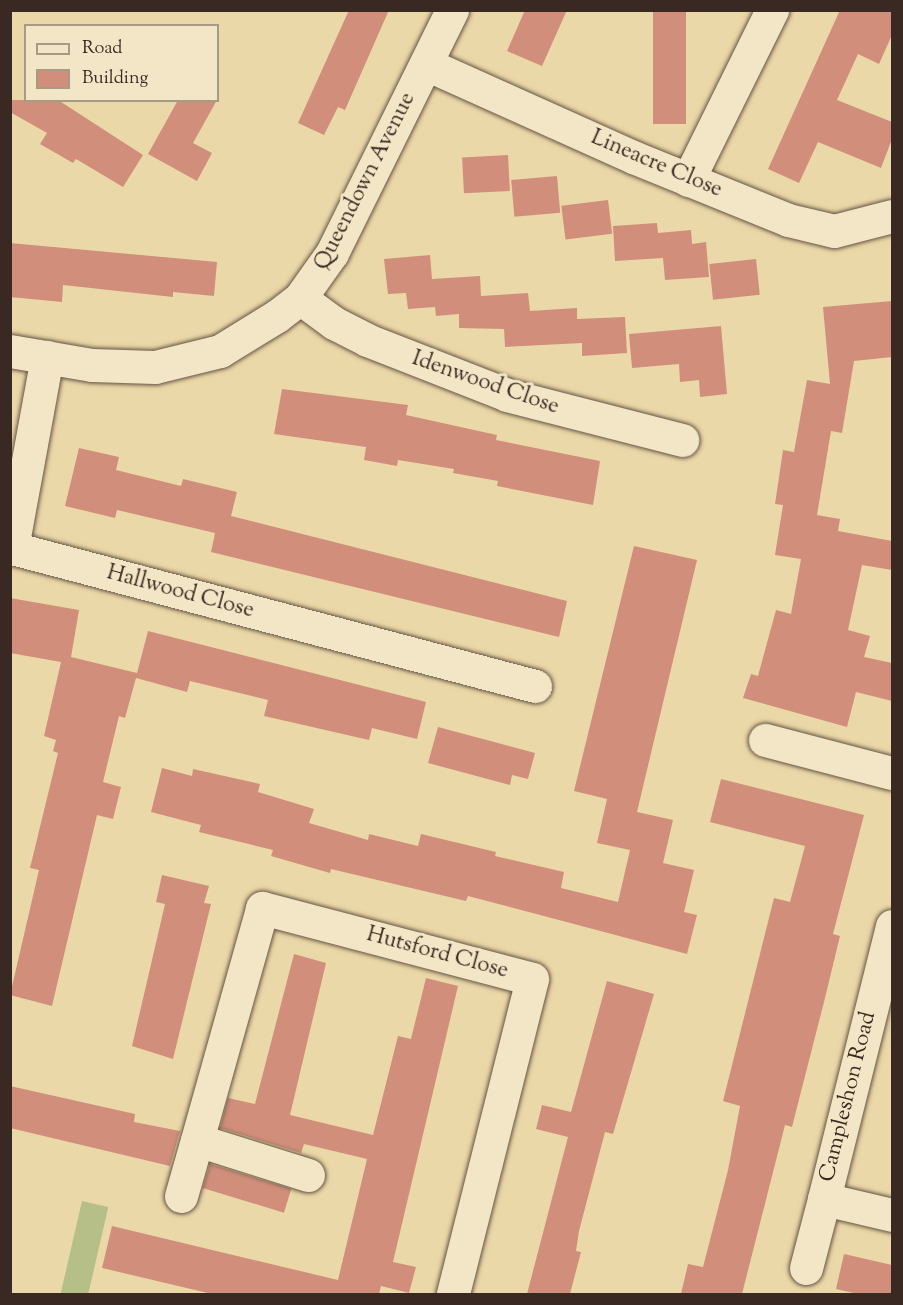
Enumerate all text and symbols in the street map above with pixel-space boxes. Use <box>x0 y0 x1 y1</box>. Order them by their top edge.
legend <box>24 24 219 102</box>
text: Road <box>82 36 122 62</box>
text: Building <box>82 66 148 92</box>
street label: Queendown Avenue <box>310 89 422 275</box>
street label: Lineacre Close <box>586 125 726 205</box>
street label: Idenwood Close <box>408 347 562 421</box>
street label: Hallwood Close <box>104 561 256 625</box>
street label: Hutsford Close <box>363 922 511 986</box>
street label: Campleshon Road <box>815 1009 883 1185</box>

